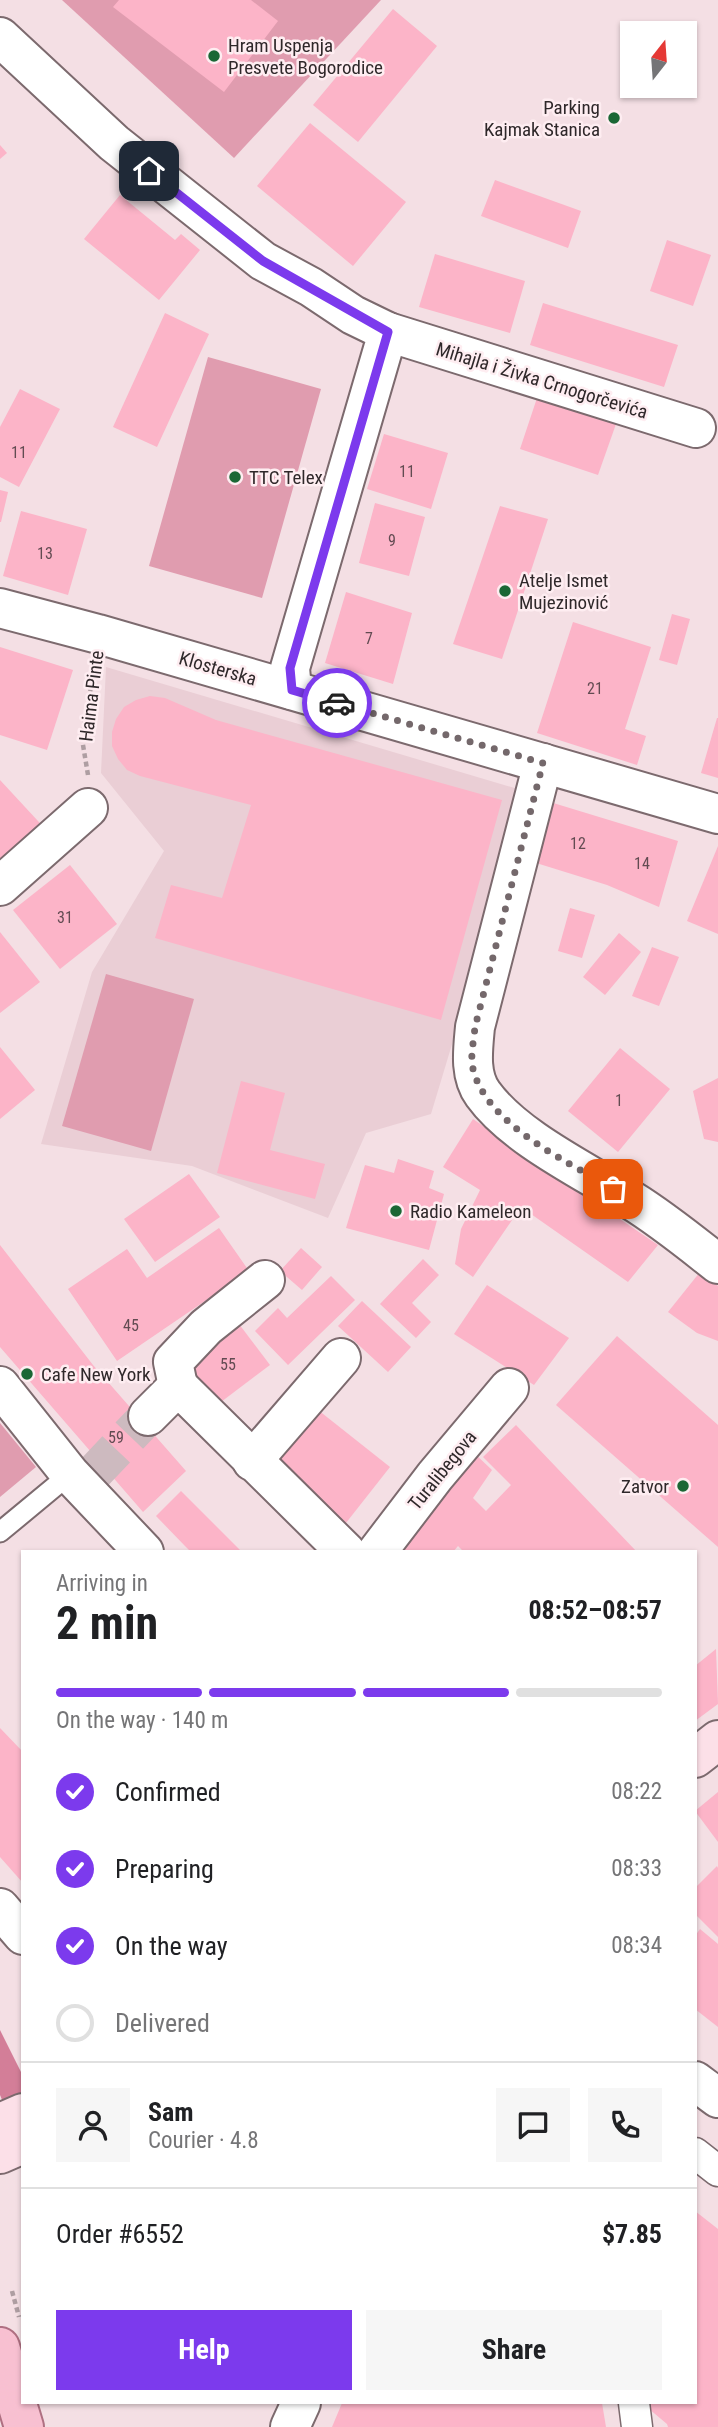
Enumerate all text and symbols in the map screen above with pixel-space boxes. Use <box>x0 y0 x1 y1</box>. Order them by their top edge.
north arrow <box>620 21 696 98</box>
map controls <box>620 21 697 98</box>
place label: Hram Uspenja Presvete Bogorodice <box>228 34 383 79</box>
marker: Hram Uspenja Presvete Bogorodice <box>206 48 222 64</box>
place label: Parking Kajmak Stanica <box>484 96 600 141</box>
marker: Parking Kajmak Stanica <box>606 110 622 126</box>
pin <box>119 141 179 201</box>
icon: home <box>130 152 168 190</box>
street label: Mihajla i Živka Crnogorčevića <box>433 337 650 424</box>
house number: 11 <box>11 443 27 462</box>
house number: 11 <box>399 462 415 481</box>
place label: TTC Telex <box>249 466 323 489</box>
marker: TTC Telex <box>227 469 243 485</box>
house number: 9 <box>388 531 396 550</box>
house number: 13 <box>37 544 53 563</box>
place label: Atelje Ismet Mujezinović <box>519 569 608 614</box>
marker: Atelje Ismet Mujezinović <box>497 583 513 599</box>
house number: 7 <box>365 629 373 648</box>
street label: Klosterska <box>176 646 259 691</box>
street label: Haima Pinte <box>74 649 109 743</box>
courier <box>302 668 372 738</box>
house number: 21 <box>587 679 603 698</box>
icon: car <box>318 684 356 722</box>
house number: 12 <box>570 834 586 853</box>
house number: 14 <box>634 854 650 873</box>
house number: 31 <box>57 908 73 927</box>
house number: 1 <box>615 1091 623 1110</box>
pin <box>583 1159 643 1219</box>
icon: bag <box>594 1170 632 1208</box>
place label: Radio Kameleon <box>410 1200 532 1223</box>
marker: Radio Kameleon <box>388 1203 404 1219</box>
house number: 45 <box>123 1316 139 1335</box>
house number: 55 <box>220 1355 236 1374</box>
place label: Cafe New York <box>41 1363 151 1386</box>
marker: Cafe New York <box>19 1366 35 1382</box>
street label: Turalibegova <box>403 1426 481 1515</box>
house number: 59 <box>108 1428 124 1447</box>
place label: Zatvor <box>621 1475 669 1498</box>
marker: Zatvor <box>675 1478 691 1494</box>
text: Arriving in <box>56 1570 148 1597</box>
text: 08:52–08:57 <box>528 1595 662 1625</box>
text: 2 min <box>56 1596 158 1650</box>
text: On the way · 140 m <box>56 1707 228 1734</box>
icon: check <box>56 1773 94 1811</box>
text: Confirmed <box>115 1777 221 1807</box>
text: 08:22 <box>611 1778 662 1805</box>
icon: check <box>56 1850 94 1888</box>
text: Preparing <box>115 1854 214 1884</box>
text: 08:33 <box>611 1855 662 1882</box>
icon: check <box>56 1927 94 1965</box>
text: On the way <box>115 1931 228 1961</box>
text: 08:34 <box>611 1932 662 1959</box>
text: Delivered <box>115 2008 210 2038</box>
button: person <box>56 2088 130 2162</box>
button: chat <box>496 2088 570 2162</box>
button: phone <box>588 2088 662 2162</box>
text: Sam <box>148 2097 194 2127</box>
text: Courier · 4.8 <box>148 2127 259 2154</box>
text: Order #6552 <box>56 2219 184 2249</box>
text: $7.85 <box>602 2219 662 2249</box>
button: Help <box>56 2310 352 2390</box>
button: Share <box>366 2310 662 2390</box>

